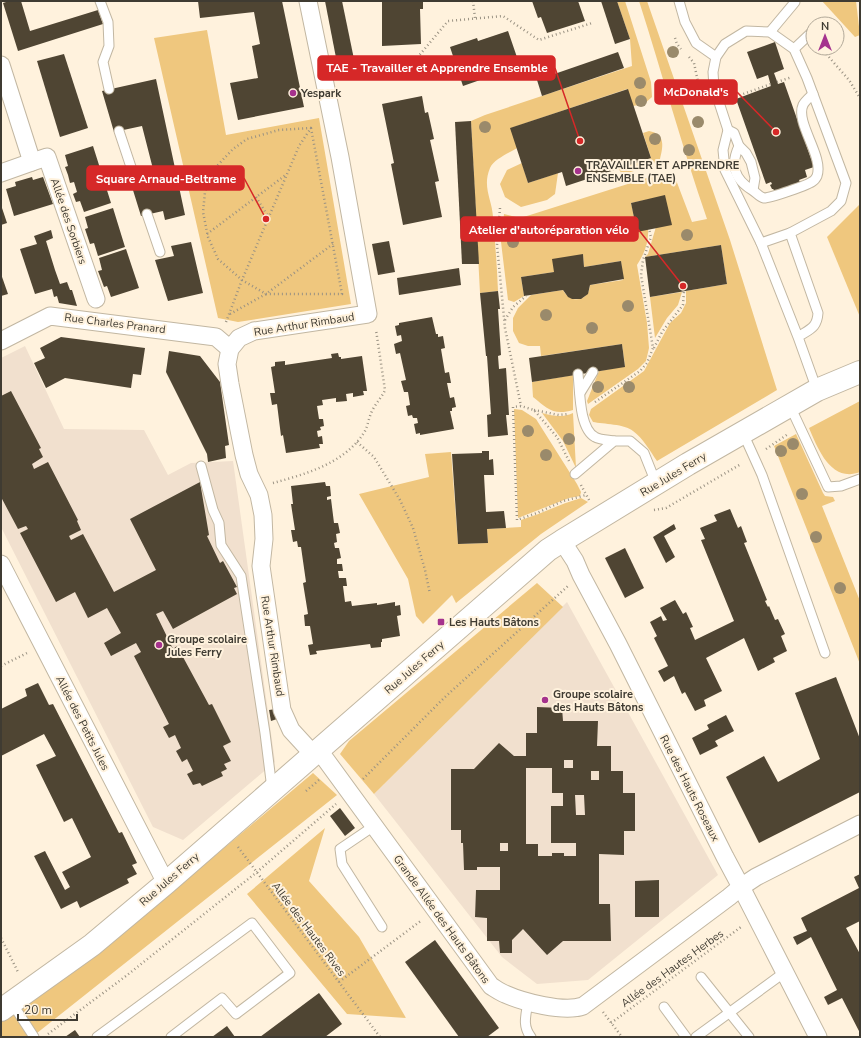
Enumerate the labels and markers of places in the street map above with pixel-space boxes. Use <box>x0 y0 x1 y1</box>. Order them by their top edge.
callout: TAE - Travailler et Apprendre Ensemble <box>318 56 555 80</box>
callout: McDonald's <box>655 80 737 104</box>
place label: Yespark <box>300 86 342 101</box>
marker: Yespark <box>288 88 298 98</box>
place label: TRAVAILLER ET APPRENDRE ENSEMBLE (TAE) <box>586 158 739 186</box>
callout: Square Arnaud-Beltrame <box>87 166 244 190</box>
marker: TRAVAILLER ET APPRENDRE ENSEMBLE (TAE) <box>573 166 583 176</box>
callout: Atelier d'autoréparation vélo <box>461 217 638 241</box>
place label: Les Hauts Bâtons <box>449 615 539 630</box>
marker: Les Hauts Bâtons <box>436 617 446 627</box>
place label: Groupe scolaire Jules Ferry <box>166 632 247 660</box>
marker: Groupe scolaire Jules Ferry <box>154 640 164 650</box>
place label: Groupe scolaire des Hauts Bâtons <box>553 687 643 715</box>
marker: Groupe scolaire des Hauts Bâtons <box>540 695 550 705</box>

